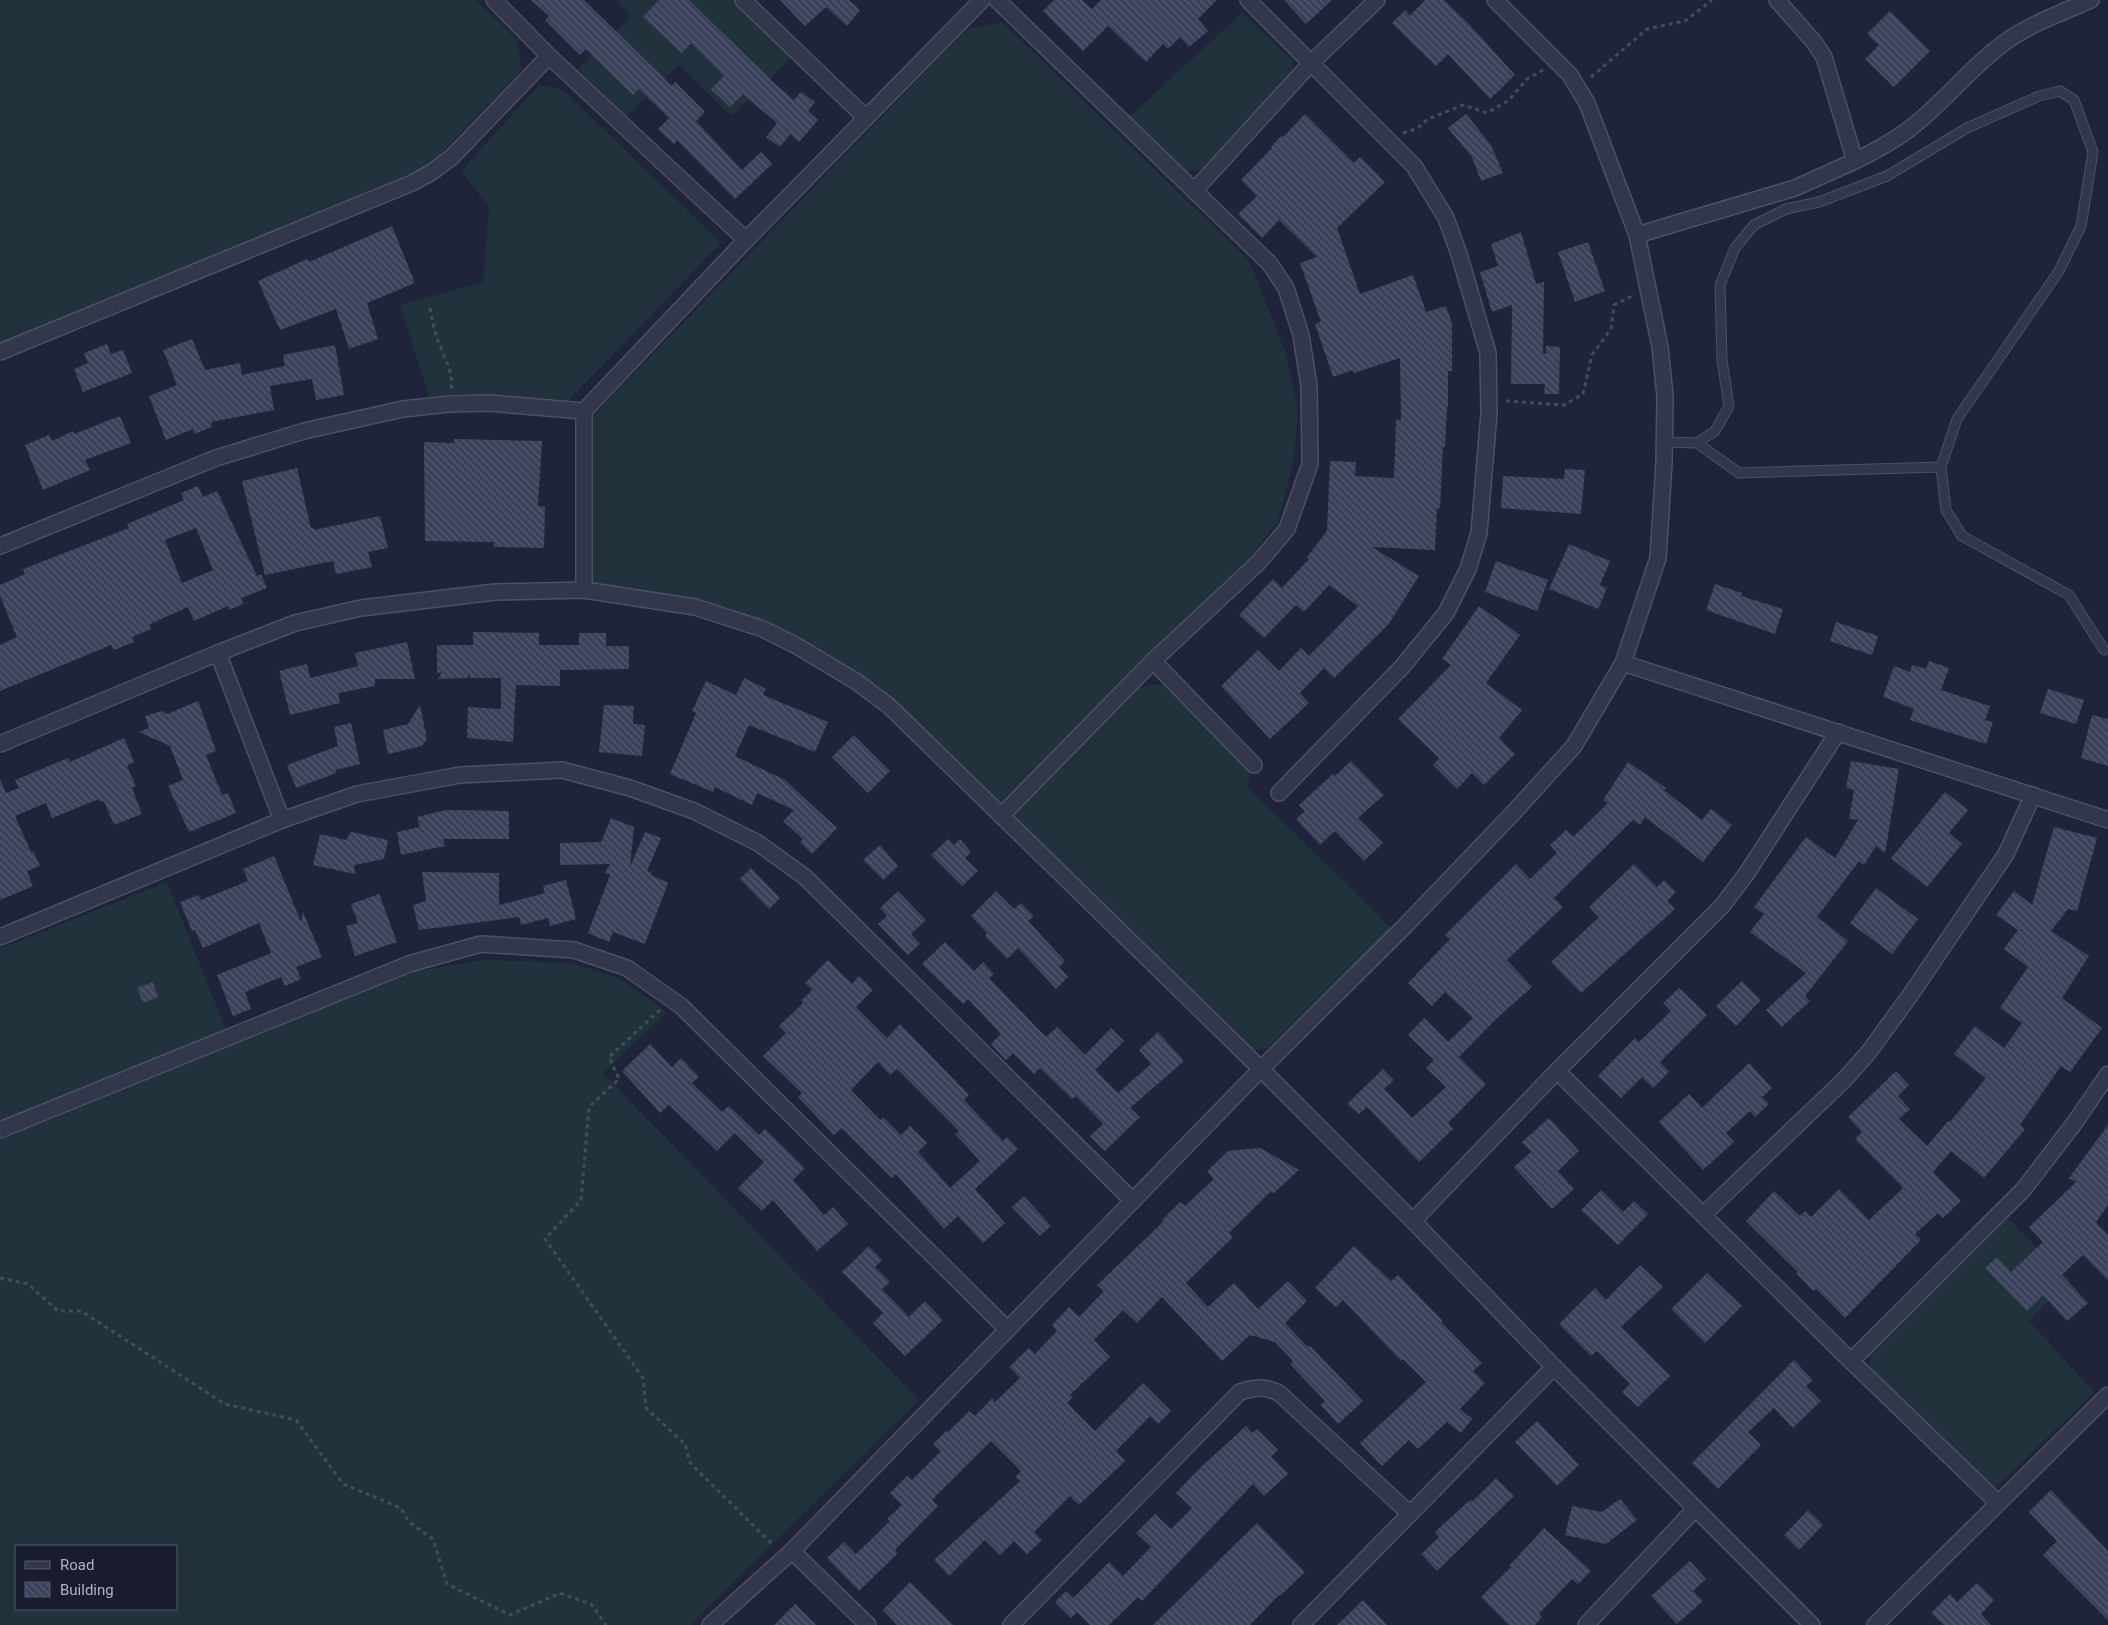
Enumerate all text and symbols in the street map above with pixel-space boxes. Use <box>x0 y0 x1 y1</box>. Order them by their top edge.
legend <box>15 1545 178 1610</box>
text: Road <box>60 1556 94 1574</box>
text: Building <box>60 1581 114 1599</box>

